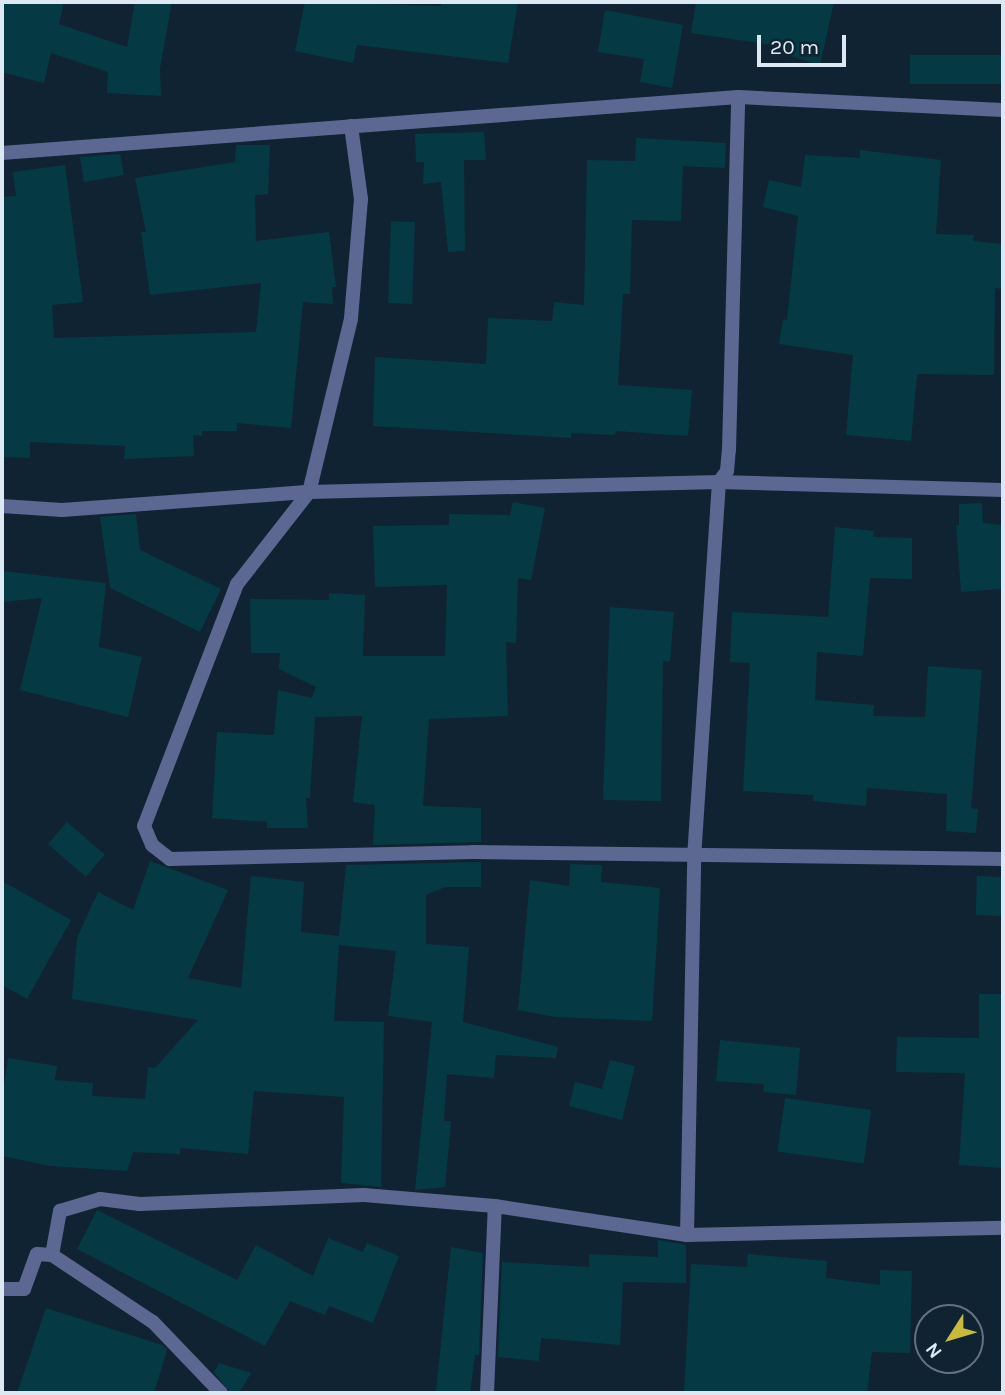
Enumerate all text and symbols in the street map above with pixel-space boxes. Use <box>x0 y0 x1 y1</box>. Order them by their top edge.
scale bar <box>760 21 849 65</box>
text: 20 m <box>770 35 819 59</box>
north arrow <box>914 1304 984 1374</box>
text: N <box>921 1338 947 1362</box>

